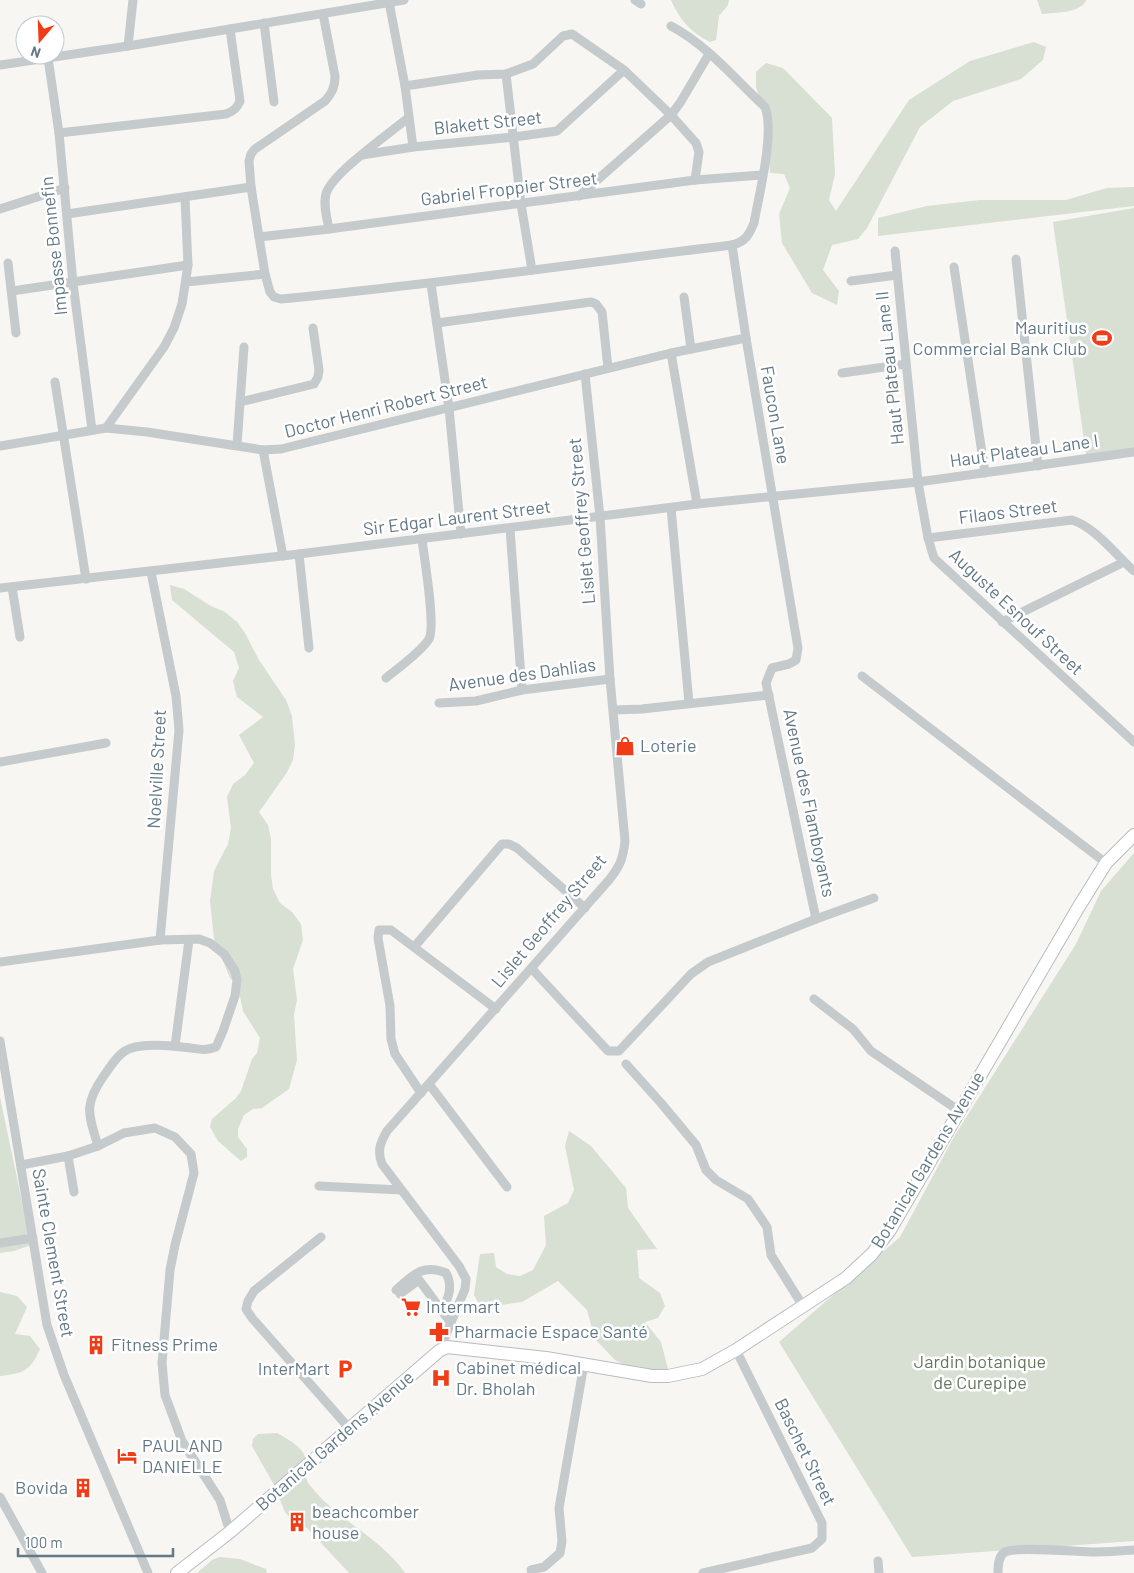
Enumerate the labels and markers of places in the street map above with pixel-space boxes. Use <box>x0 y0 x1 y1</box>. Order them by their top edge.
place label: Mauritius Commercial Bank Club <box>912 316 1087 359</box>
sports icon: Mauritius Commercial Bank Club <box>1091 327 1113 349</box>
place label: Loterie <box>640 734 697 756</box>
shop icon: Loterie <box>614 735 636 757</box>
place label: Intermart <box>426 1295 500 1317</box>
supermarket icon: Intermart <box>400 1296 422 1318</box>
place label: Pharmacie Espace Santé <box>454 1320 648 1342</box>
pharmacy icon: Pharmacie Espace Santé <box>428 1321 450 1343</box>
place label: Fitness Prime <box>111 1333 218 1355</box>
building icon: Fitness Prime <box>85 1334 107 1356</box>
place label: Cabinet médical Dr. Bholah <box>456 1356 581 1399</box>
place label: InterMart <box>258 1357 330 1379</box>
parking icon: InterMart <box>334 1358 356 1380</box>
hospital icon: Cabinet médical Dr. Bholah <box>430 1367 452 1389</box>
place label: PAUL AND DANIELLE <box>142 1434 223 1477</box>
hotel icon: PAUL AND DANIELLE <box>116 1445 138 1467</box>
place label: Bovida <box>15 1476 68 1498</box>
building icon: Bovida <box>72 1477 94 1499</box>
place label: beachcomber house <box>312 1500 420 1543</box>
building icon: beachcomber house <box>286 1511 308 1533</box>

